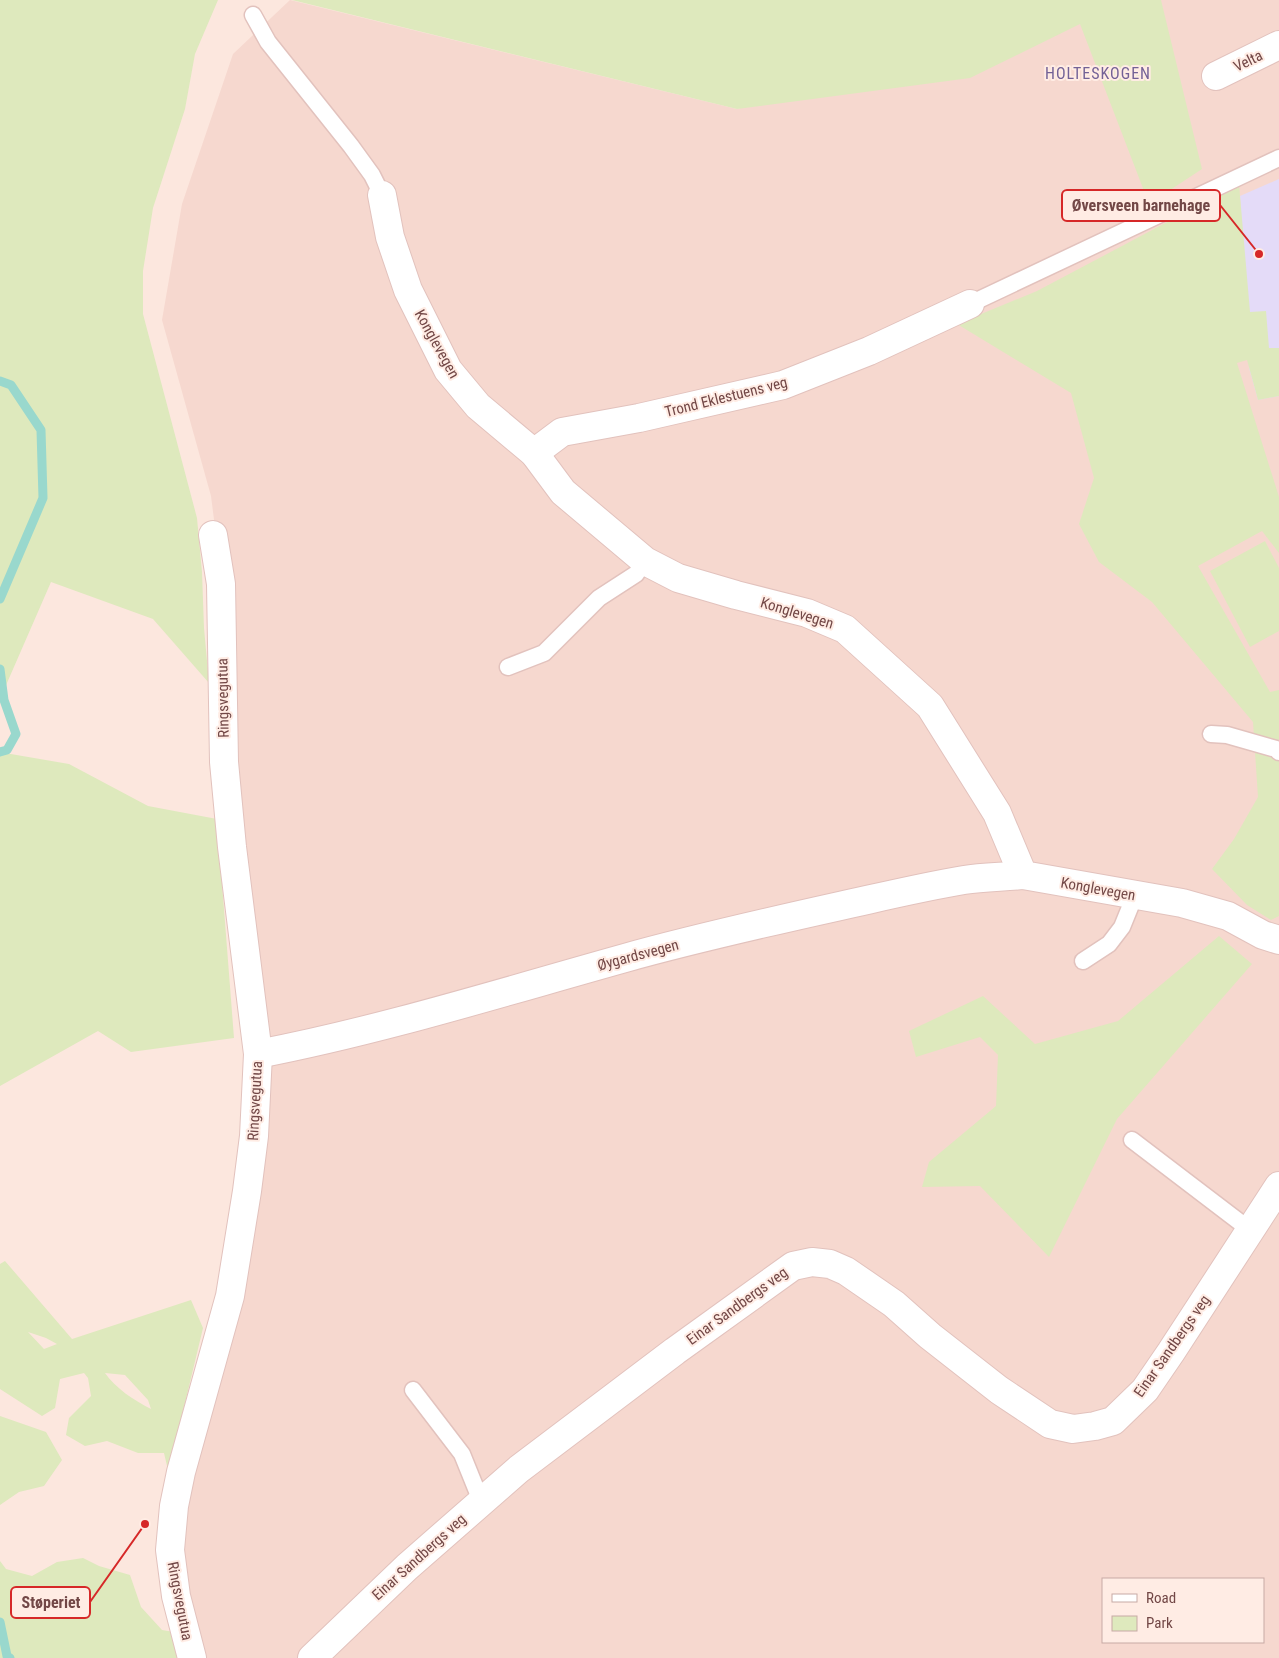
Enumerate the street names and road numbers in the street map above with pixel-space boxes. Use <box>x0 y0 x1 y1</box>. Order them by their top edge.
street label: Velta <box>1230 46 1266 76</box>
street label: Konglevegen <box>411 307 463 381</box>
street label: Trond Eklestuens veg <box>663 373 789 421</box>
street label: Konglevegen <box>758 593 836 633</box>
street label: Ringsvegutua <box>213 658 233 738</box>
street label: Konglevegen <box>1059 874 1137 904</box>
street label: Øygardsvegen <box>595 935 681 975</box>
street label: Ringsvegutua <box>244 1061 266 1141</box>
street label: Einar Sandbergs veg <box>683 1263 791 1349</box>
street label: Einar Sandbergs veg <box>1130 1292 1214 1400</box>
street label: Einar Sandbergs veg <box>368 1510 470 1604</box>
street label: Ringsvegutua <box>164 1560 196 1642</box>

